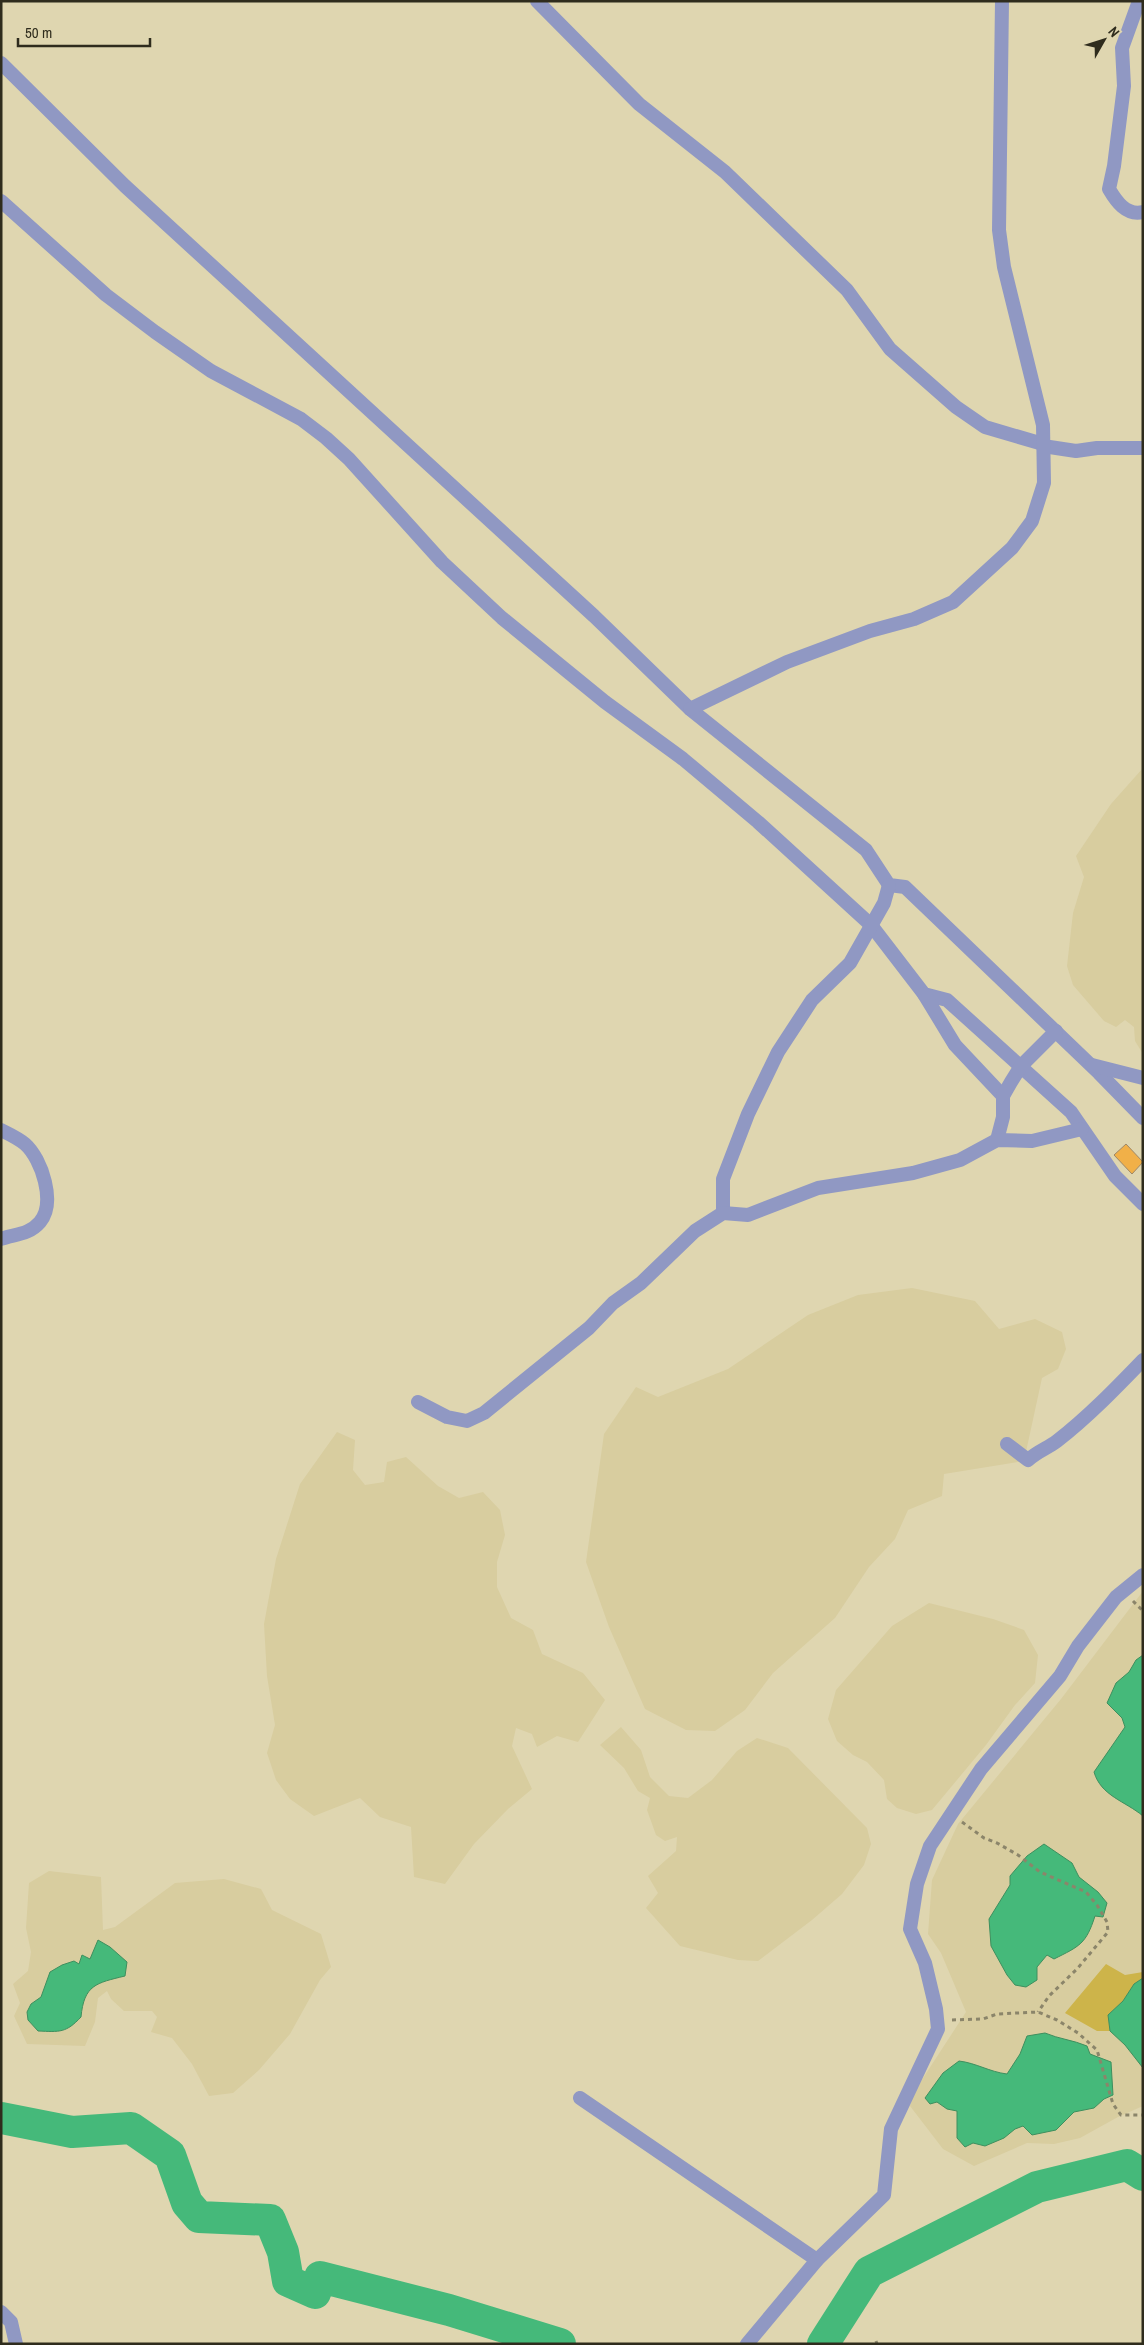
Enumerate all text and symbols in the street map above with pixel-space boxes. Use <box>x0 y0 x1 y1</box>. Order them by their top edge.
scale bar <box>18 15 150 47</box>
north arrow <box>1079 15 1129 65</box>
text: 50 m <box>25 22 52 43</box>
text: N <box>1104 23 1124 41</box>

